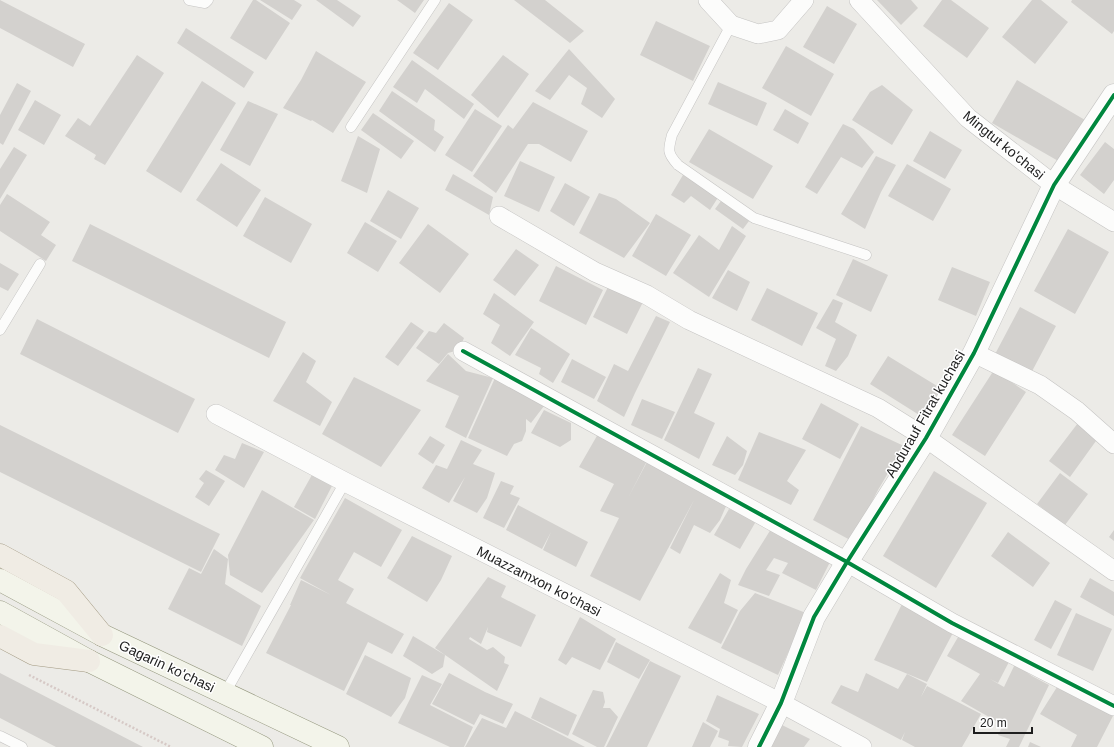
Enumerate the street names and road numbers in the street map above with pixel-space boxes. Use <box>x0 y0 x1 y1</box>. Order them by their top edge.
street label: Mingtut ko'chasi <box>960 107 1048 183</box>
street label: Abdurauf Fitrat kuchasi <box>882 348 968 480</box>
street label: Muazzamxon ko'chasi <box>474 543 604 619</box>
street label: Gagarin ko'chasi <box>117 637 217 695</box>

